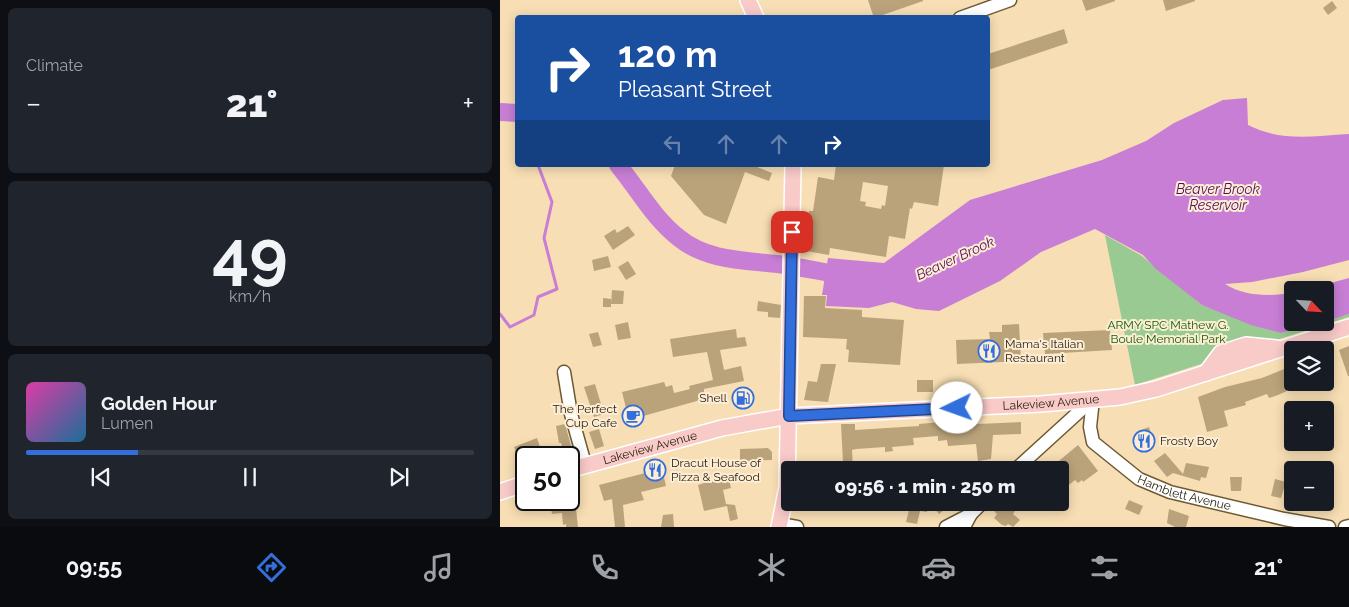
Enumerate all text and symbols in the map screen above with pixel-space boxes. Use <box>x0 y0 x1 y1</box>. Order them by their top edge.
text: 120 m <box>618 34 718 75</box>
icon: right <box>535 35 600 100</box>
text: Climate <box>26 56 83 75</box>
text: Pleasant Street <box>618 76 772 102</box>
text: 21° <box>226 81 278 126</box>
text: − <box>26 87 41 120</box>
text: + <box>462 87 474 120</box>
icon: left <box>659 130 687 158</box>
icon: ahead <box>712 130 740 158</box>
icon: ahead <box>765 130 793 158</box>
icon: right <box>818 130 846 158</box>
water label: Beaver Brook Reservoir <box>1176 181 1261 213</box>
pin <box>771 211 813 253</box>
text: 49 <box>212 216 288 292</box>
icon: arrive <box>778 218 806 246</box>
water label: Beaver Brook <box>913 233 997 283</box>
north arrow <box>1284 281 1334 331</box>
map controls <box>1284 281 1334 511</box>
text: km/h <box>229 287 271 306</box>
park label: ARMY SPC Mathew G. Boule Memorial Park <box>1107 318 1229 346</box>
place label: Mama's Italian Restaurant <box>1005 337 1083 365</box>
restaurant icon: Mama's Italian Restaurant <box>977 339 1001 363</box>
button: layers <box>1284 341 1334 391</box>
position arrow <box>930 381 982 433</box>
fuel station icon: Shell <box>731 386 755 410</box>
place label: Shell <box>699 391 728 405</box>
text: Golden Hour <box>101 392 217 414</box>
street label: Lakeview Avenue <box>1002 392 1100 413</box>
button: + <box>1284 401 1334 451</box>
place label: The Perfect Cup Cafe <box>553 402 617 430</box>
cafe icon: The Perfect Cup Cafe <box>621 404 645 428</box>
text: Lumen <box>101 414 153 433</box>
street label: Lakeview Avenue <box>602 428 698 467</box>
restaurant icon: Frosty Boy <box>1132 429 1156 453</box>
place label: Frosty Boy <box>1160 434 1219 448</box>
speed limit sign: 50 <box>515 446 580 511</box>
place label: Dracut House of Pizza & Seafood <box>671 456 762 484</box>
restaurant icon: Dracut House of Pizza & Seafood <box>643 458 667 482</box>
button: − <box>1284 461 1334 511</box>
icon: previous <box>87 463 115 491</box>
icon: pause <box>236 463 264 491</box>
icon: next <box>385 463 413 491</box>
street label: Hamblett Avenue <box>1135 472 1232 513</box>
text: 09:56 · 1 min · 250 m <box>834 475 1016 497</box>
icon: directions <box>254 550 289 585</box>
icon: music <box>421 550 456 585</box>
icon: phone <box>587 550 622 585</box>
icon: climate <box>754 550 789 585</box>
icon: car <box>921 550 956 585</box>
icon: filters <box>1087 550 1122 585</box>
text: 09:55 <box>66 554 122 580</box>
text: 21° <box>1254 554 1283 580</box>

